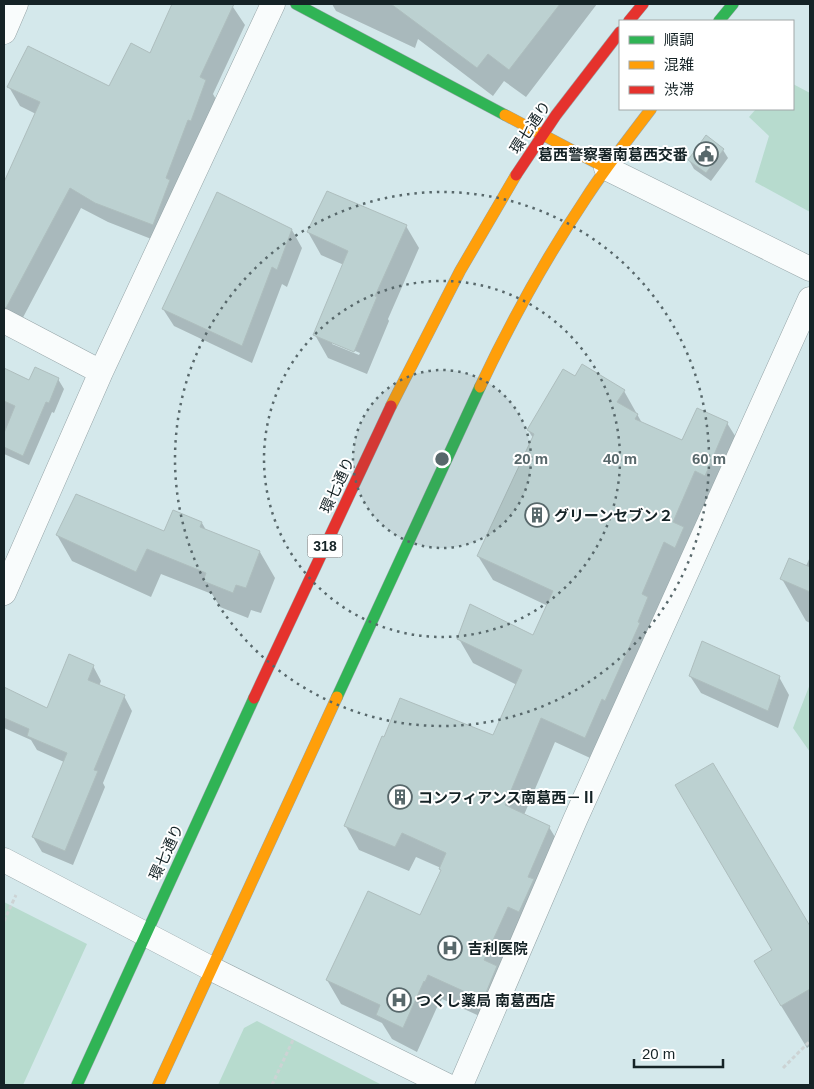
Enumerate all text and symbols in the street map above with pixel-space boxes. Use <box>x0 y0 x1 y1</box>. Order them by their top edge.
legend <box>619 20 794 110</box>
text: 順調 <box>664 31 694 48</box>
text: 混雑 <box>664 56 694 73</box>
text: 渋滞 <box>664 81 694 98</box>
street label: 環七通り <box>506 97 554 157</box>
public building icon: 葛西警察署南葛西交番 <box>693 141 719 167</box>
place label: 葛西警察署南葛西交番 <box>538 146 688 163</box>
centre of rings <box>433 450 451 468</box>
text: 20 m <box>514 450 548 467</box>
text: 40 m <box>603 450 637 467</box>
text: 60 m <box>692 450 726 467</box>
street label: 環七通り <box>317 454 357 516</box>
building icon: グリーンセブン２ <box>524 502 550 528</box>
place label: グリーンセブン２ <box>554 507 673 524</box>
road number: 318 <box>308 534 342 558</box>
building icon: コンフィアンス南葛西－Ⅱ <box>387 784 413 810</box>
place label: コンフィアンス南葛西－Ⅱ <box>418 789 596 806</box>
street label: 環七通り <box>146 821 186 883</box>
hospital icon: 吉利医院 <box>437 935 463 961</box>
place label: 吉利医院 <box>468 940 528 957</box>
hospital icon: つくし薬局 南葛西店 <box>386 987 412 1013</box>
place label: つくし薬局 南葛西店 <box>416 992 555 1009</box>
scale bar <box>634 1036 723 1068</box>
text: 20 m <box>642 1045 675 1062</box>

